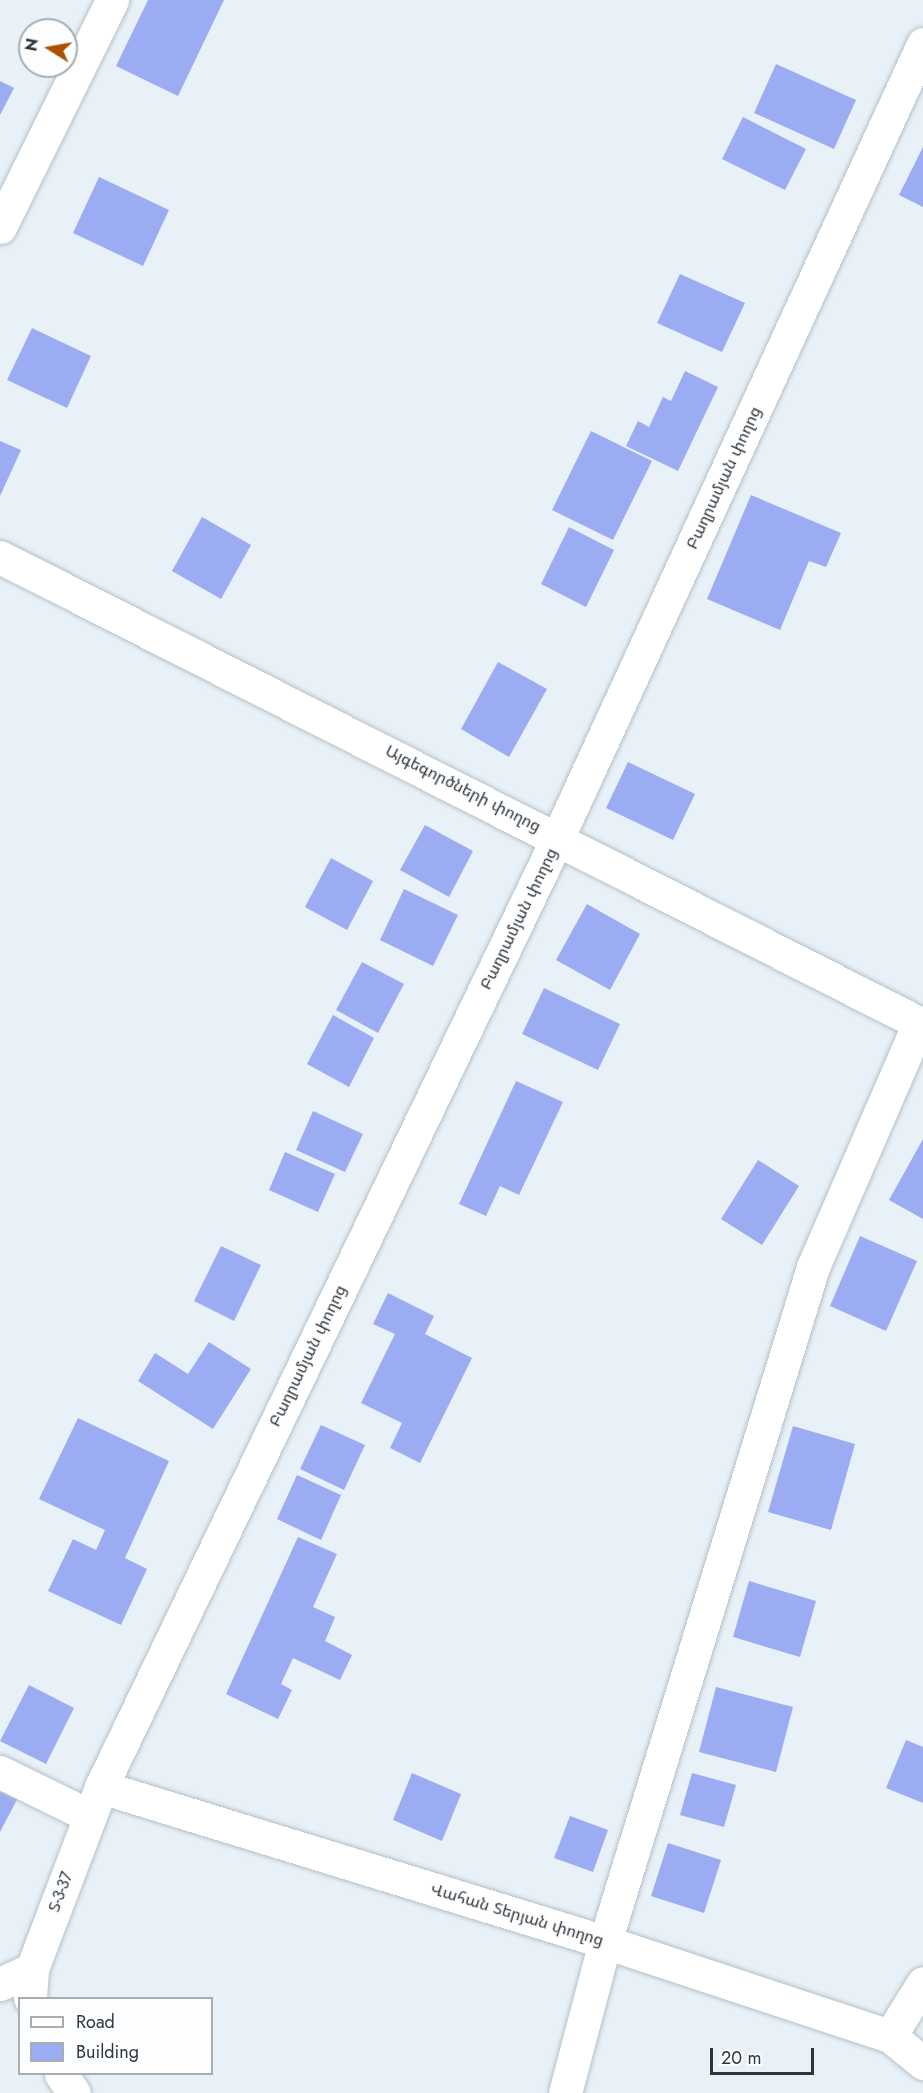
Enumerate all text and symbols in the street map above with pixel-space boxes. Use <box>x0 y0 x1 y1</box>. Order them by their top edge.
north arrow <box>18 18 78 78</box>
text: N <box>19 36 44 53</box>
street label: Բաղրամյան փողոց <box>683 404 765 552</box>
street label: Այգեգործների փողոց <box>382 741 544 837</box>
street label: Բաղրամյան փողոց <box>476 845 562 993</box>
street label: Բաղրամյան փողոց <box>265 1282 351 1430</box>
street label: Տ-3-37 <box>45 1869 77 1915</box>
street label: Վահան Տերյան փողոց <box>428 1880 606 1950</box>
legend <box>18 1997 213 2075</box>
text: Road <box>76 2009 115 2035</box>
scale bar <box>713 2036 816 2074</box>
text: Building <box>76 2039 139 2065</box>
text: 20 m <box>721 2045 761 2071</box>

